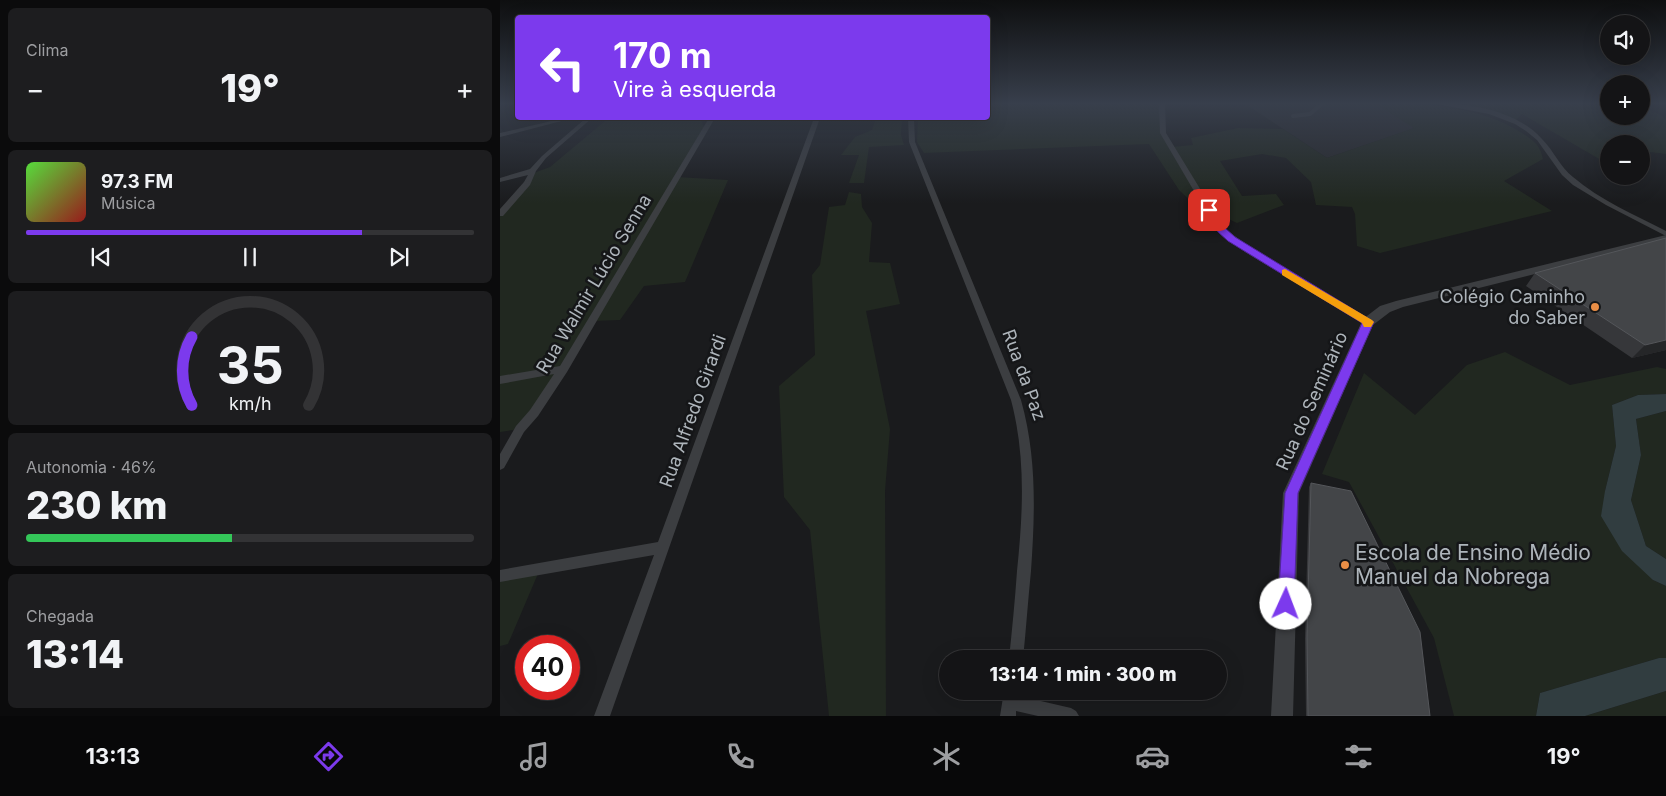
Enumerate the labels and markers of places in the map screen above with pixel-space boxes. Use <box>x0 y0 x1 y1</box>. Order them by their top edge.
pin <box>1188 189 1230 231</box>
place label: Colégio Caminho do Saber <box>1439 286 1585 328</box>
marker: Colégio Caminho do Saber <box>1589 301 1601 313</box>
place label: Escola de Ensino Médio Manuel da Nobrega <box>1355 540 1591 589</box>
marker: Escola de Ensino Médio Manuel da Nobrega <box>1339 559 1351 571</box>

